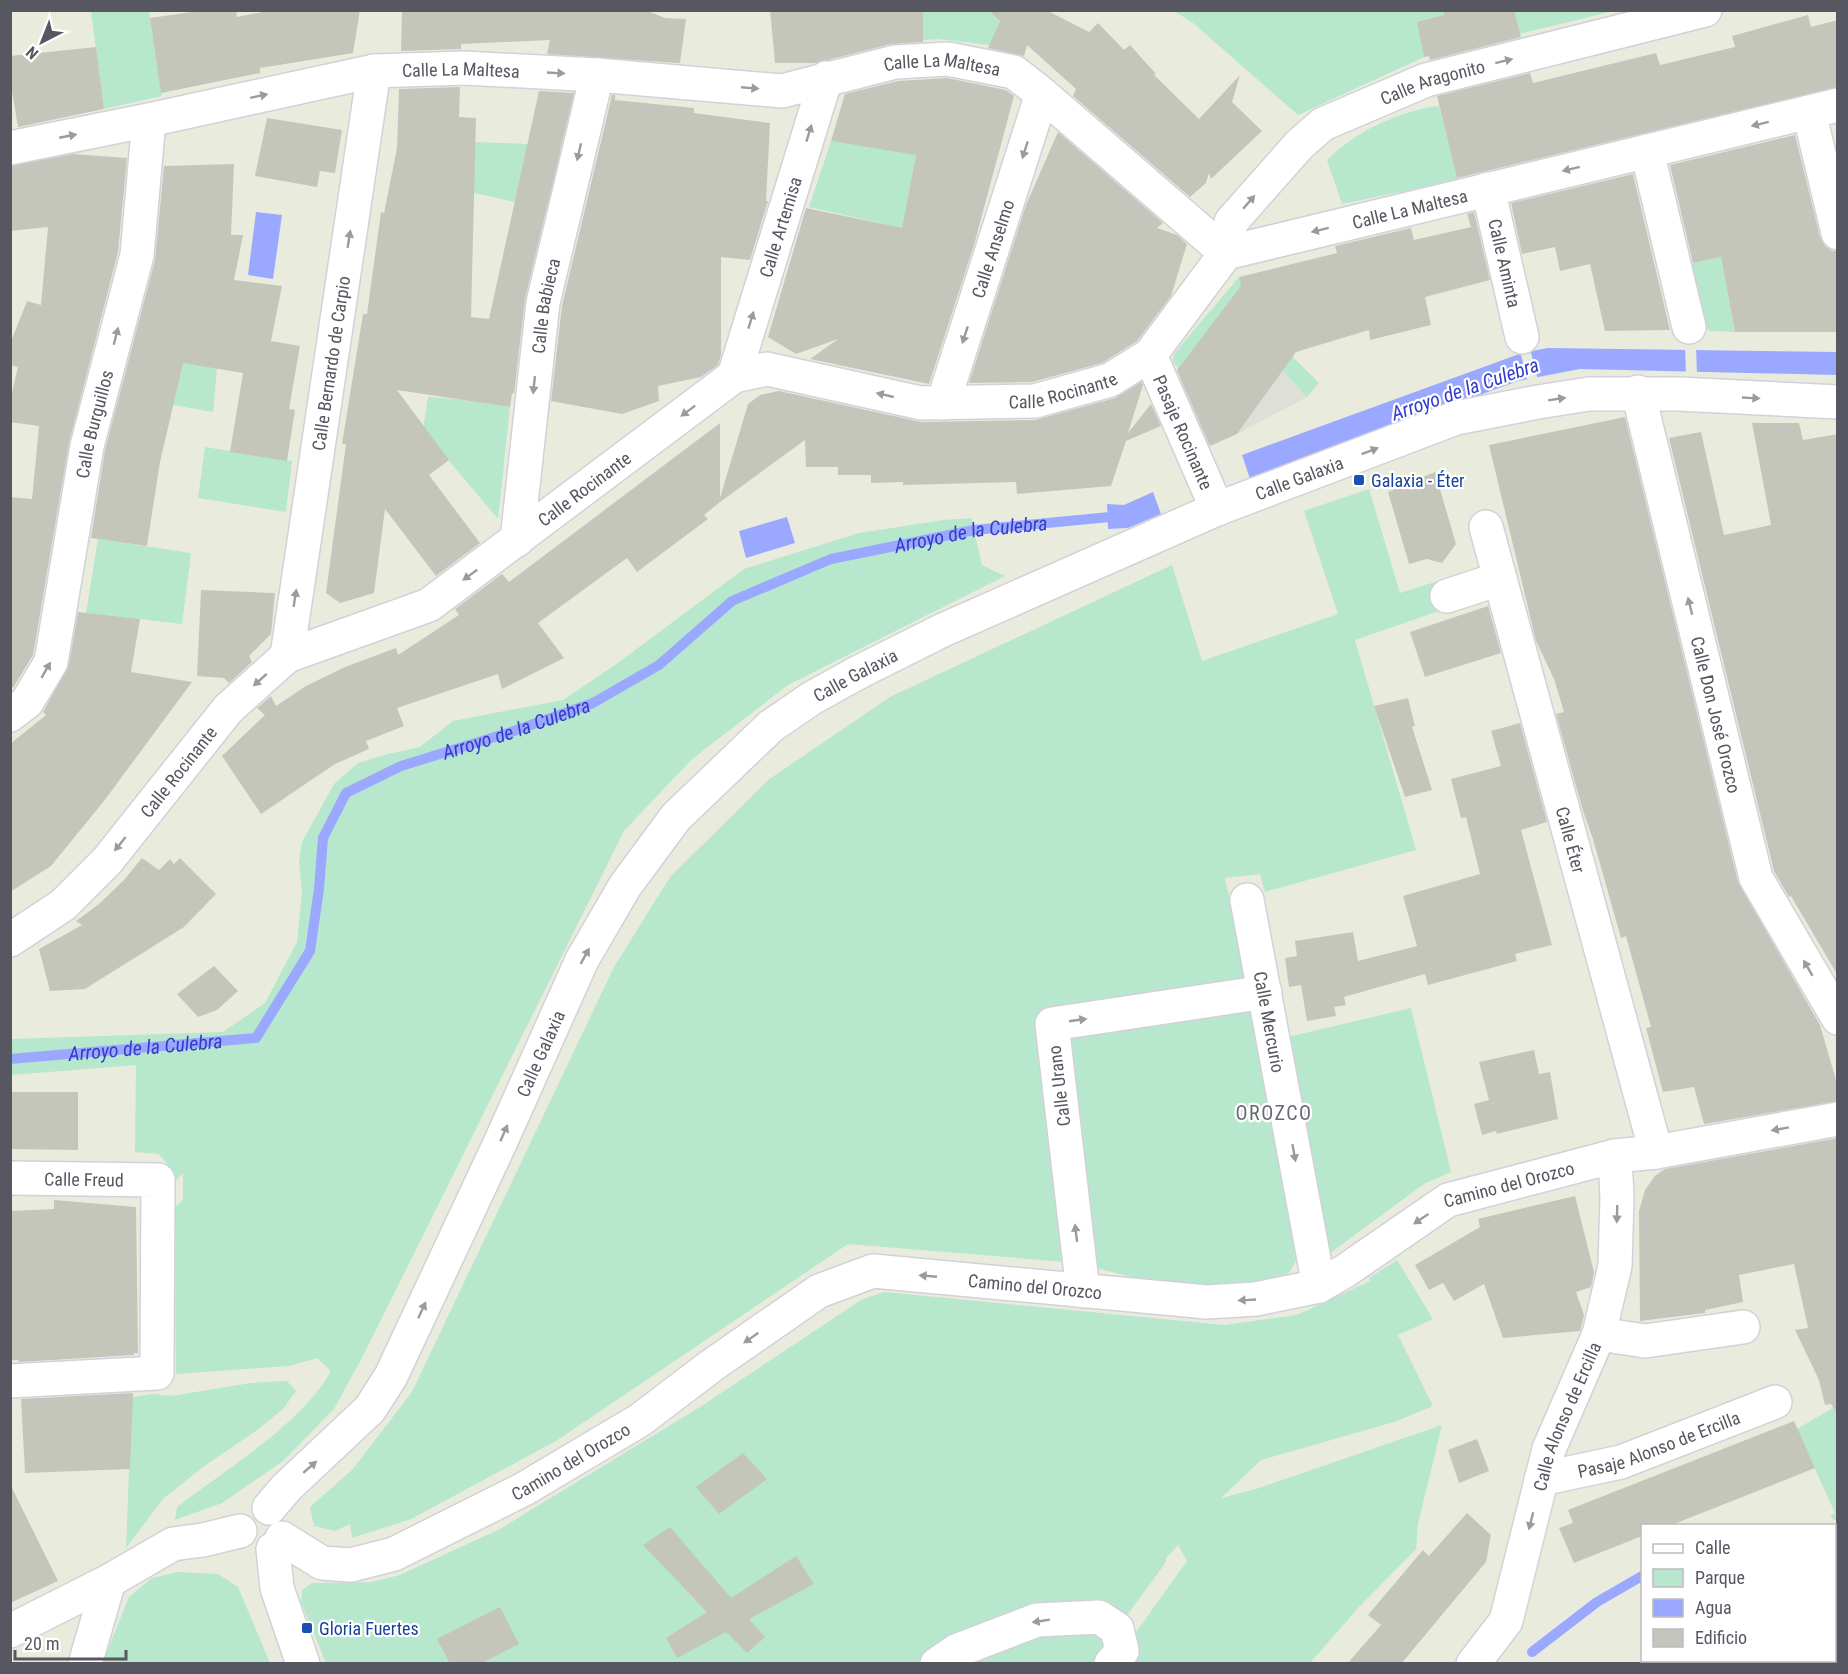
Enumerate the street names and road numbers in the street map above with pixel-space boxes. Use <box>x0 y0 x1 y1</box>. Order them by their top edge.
street label: Calle La Maltesa <box>881 48 1002 80</box>
street label: Calle Aragonito <box>1377 55 1487 109</box>
street label: Calle La Maltesa <box>402 57 520 81</box>
street label: Calle Artemisa <box>755 174 805 280</box>
street label: Calle La Maltesa <box>1350 184 1470 233</box>
street label: Calle Anselmo <box>967 197 1018 301</box>
street label: Calle Aminta <box>1485 217 1525 310</box>
street label: Calle Babieca <box>527 256 564 355</box>
street label: Calle Bernardo de Carpio <box>307 275 354 452</box>
street label: Calle Burguillos <box>71 368 117 480</box>
street label: Calle Rocinante <box>1008 368 1121 412</box>
street label: Pasaje Rocinante <box>1149 371 1218 493</box>
street label: Calle Rocinante <box>533 447 635 530</box>
street label: Calle Galaxia <box>1252 452 1346 504</box>
street label: Calle Don José Orozco <box>1687 634 1745 795</box>
street label: Calle Galaxia <box>809 644 901 706</box>
street label: Calle Rocinante <box>136 722 221 821</box>
street label: Calle Éter <box>1552 804 1590 876</box>
street label: Calle Mercurio <box>1250 969 1289 1074</box>
street label: Calle Galaxia <box>512 1007 569 1100</box>
street label: Calle Urano <box>1044 1044 1074 1128</box>
street label: Camino del Orozco <box>1441 1157 1576 1211</box>
street label: Calle Freud <box>44 1168 124 1190</box>
street label: Camino del Orozco <box>967 1269 1103 1303</box>
street label: Calle Alonso de Ercilla <box>1528 1339 1605 1493</box>
street label: Pasaje Alonso de Ercilla <box>1576 1406 1743 1481</box>
street label: Camino del Orozco <box>508 1418 634 1504</box>

